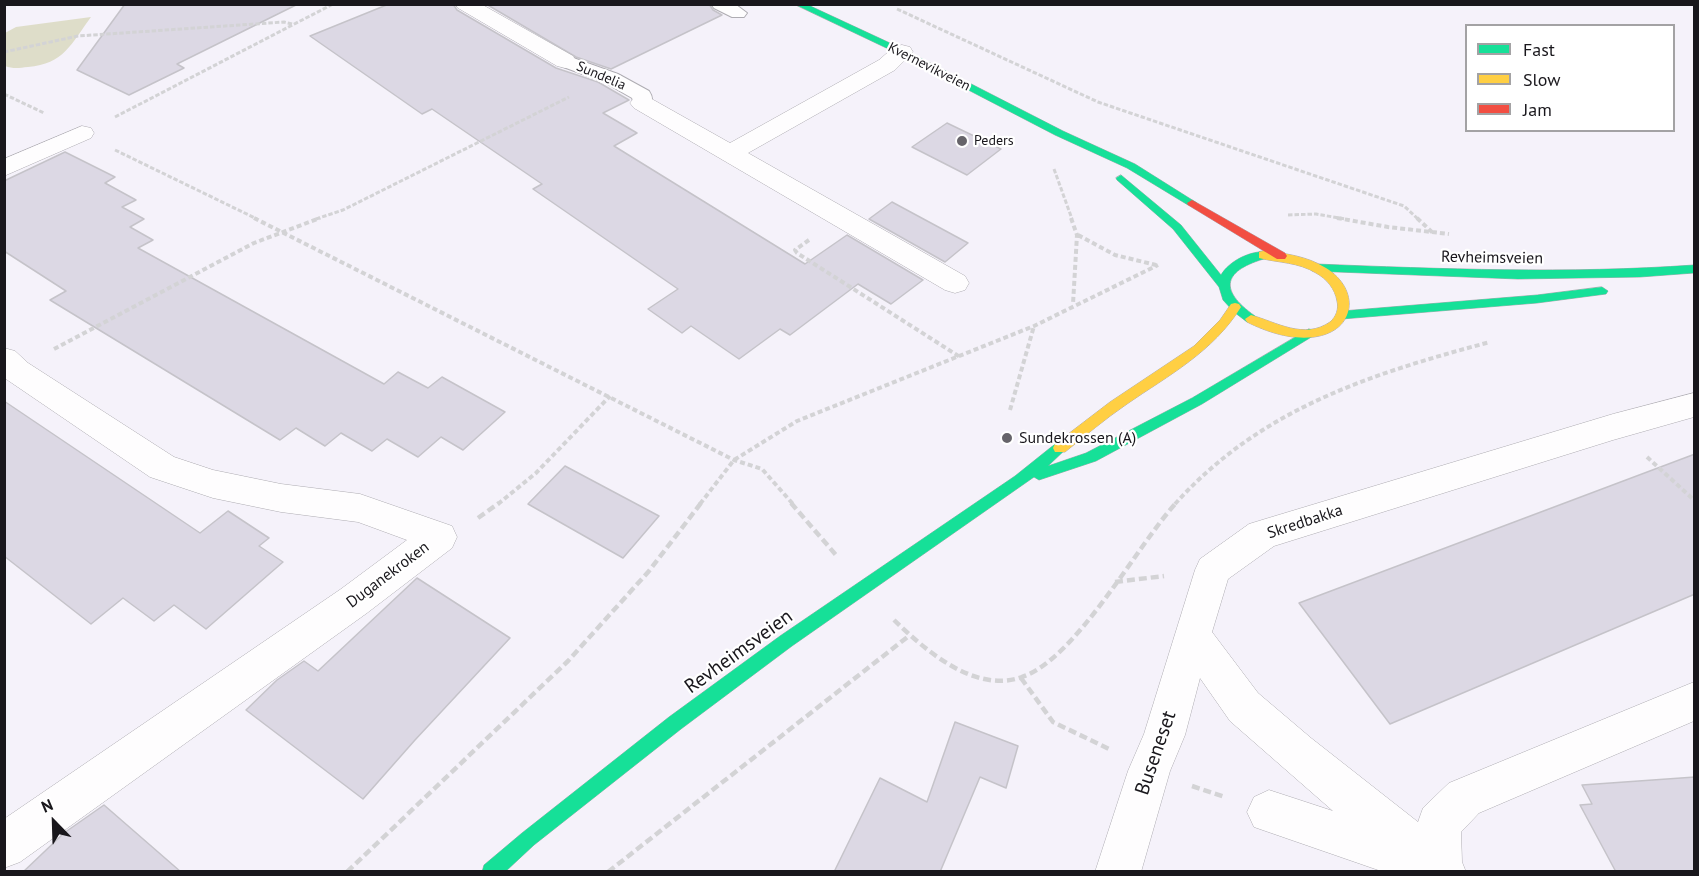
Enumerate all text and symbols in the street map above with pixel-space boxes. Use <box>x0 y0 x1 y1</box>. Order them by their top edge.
legend <box>1465 24 1675 132</box>
text: Fast <box>1523 38 1555 61</box>
street label: Kvernevikveien <box>885 39 973 95</box>
street label: Sundelia <box>574 58 628 94</box>
text: Slow <box>1523 68 1561 91</box>
text: Jam <box>1523 98 1552 121</box>
place label: Peders <box>974 133 1014 149</box>
marker: Peders <box>955 134 969 148</box>
street label: Revheimsveien <box>1441 248 1543 268</box>
place label: Sundekrossen (A) <box>1019 428 1136 448</box>
marker: Sundekrossen (A) <box>1000 431 1014 445</box>
street label: Skredbakka <box>1265 501 1345 543</box>
street label: Duganekroken <box>343 538 433 612</box>
street label: Revheimsveien <box>680 605 798 699</box>
street label: Buseneset <box>1130 708 1182 798</box>
north arrow <box>24 792 84 852</box>
text: N <box>38 794 56 817</box>

